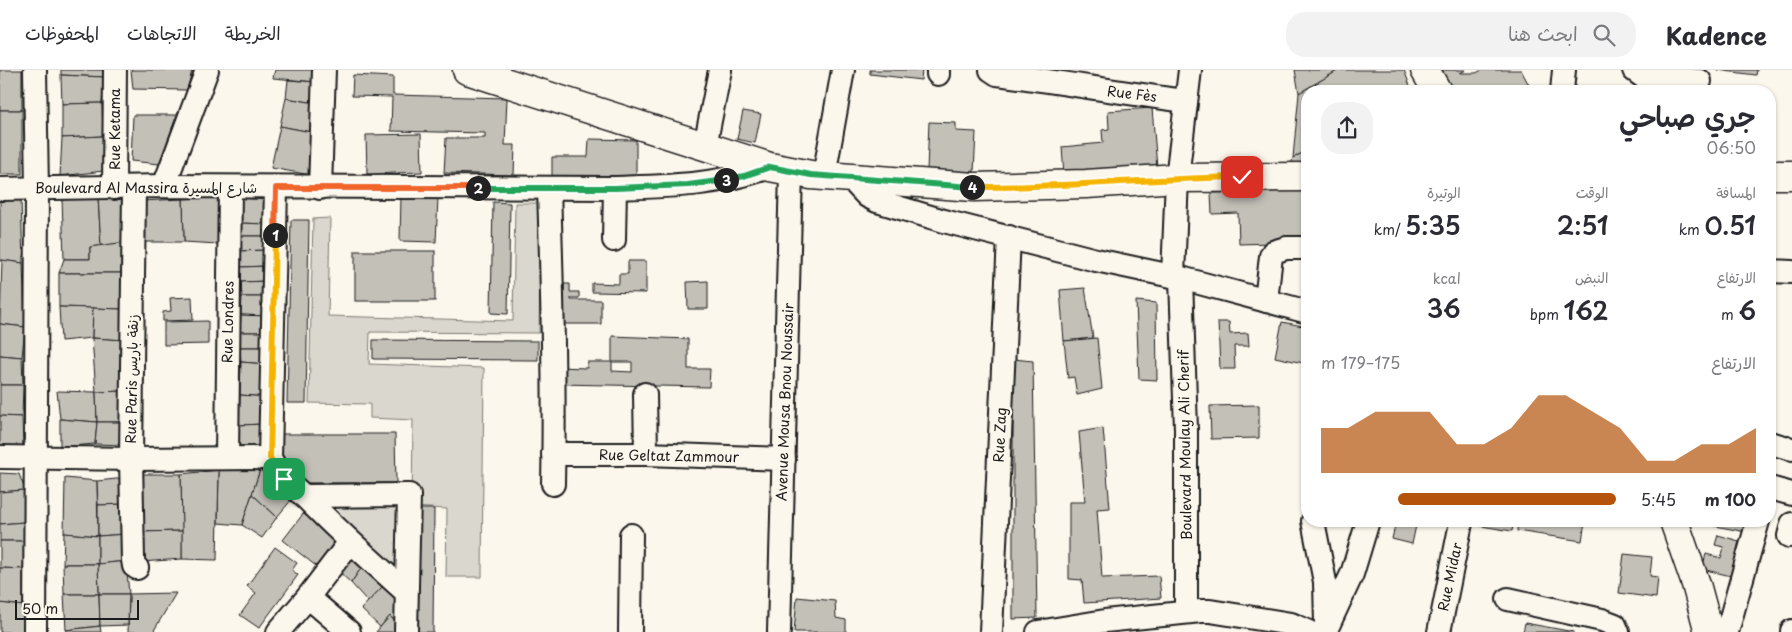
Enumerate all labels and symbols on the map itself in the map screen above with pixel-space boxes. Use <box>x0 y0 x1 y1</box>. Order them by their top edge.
street label: Rue Fès <box>1106 80 1158 107</box>
street label: Rue Ketama <box>104 88 125 170</box>
pin <box>1221 156 1263 198</box>
pin: 3 <box>714 168 738 192</box>
pin: 4 <box>960 174 984 200</box>
pin: 2 <box>466 176 490 200</box>
street label: Boulevard Al Massira شارع المسيرة <box>35 177 257 198</box>
pin: 1 <box>262 222 288 248</box>
street label: Rue Londres <box>216 281 239 363</box>
street label: Avenue Mousa Bnou Noussair <box>771 302 798 501</box>
street label: Rue Paris زنقة باريس <box>120 314 143 444</box>
street label: Boulevard Moulay Ali Cherif <box>1172 348 1197 540</box>
street label: Rue Zag <box>988 407 1011 463</box>
street label: Rue Geltat Zammour <box>599 444 740 467</box>
pin <box>263 458 305 500</box>
street label: Rue Midar <box>1432 540 1467 613</box>
scale bar <box>15 597 139 620</box>

